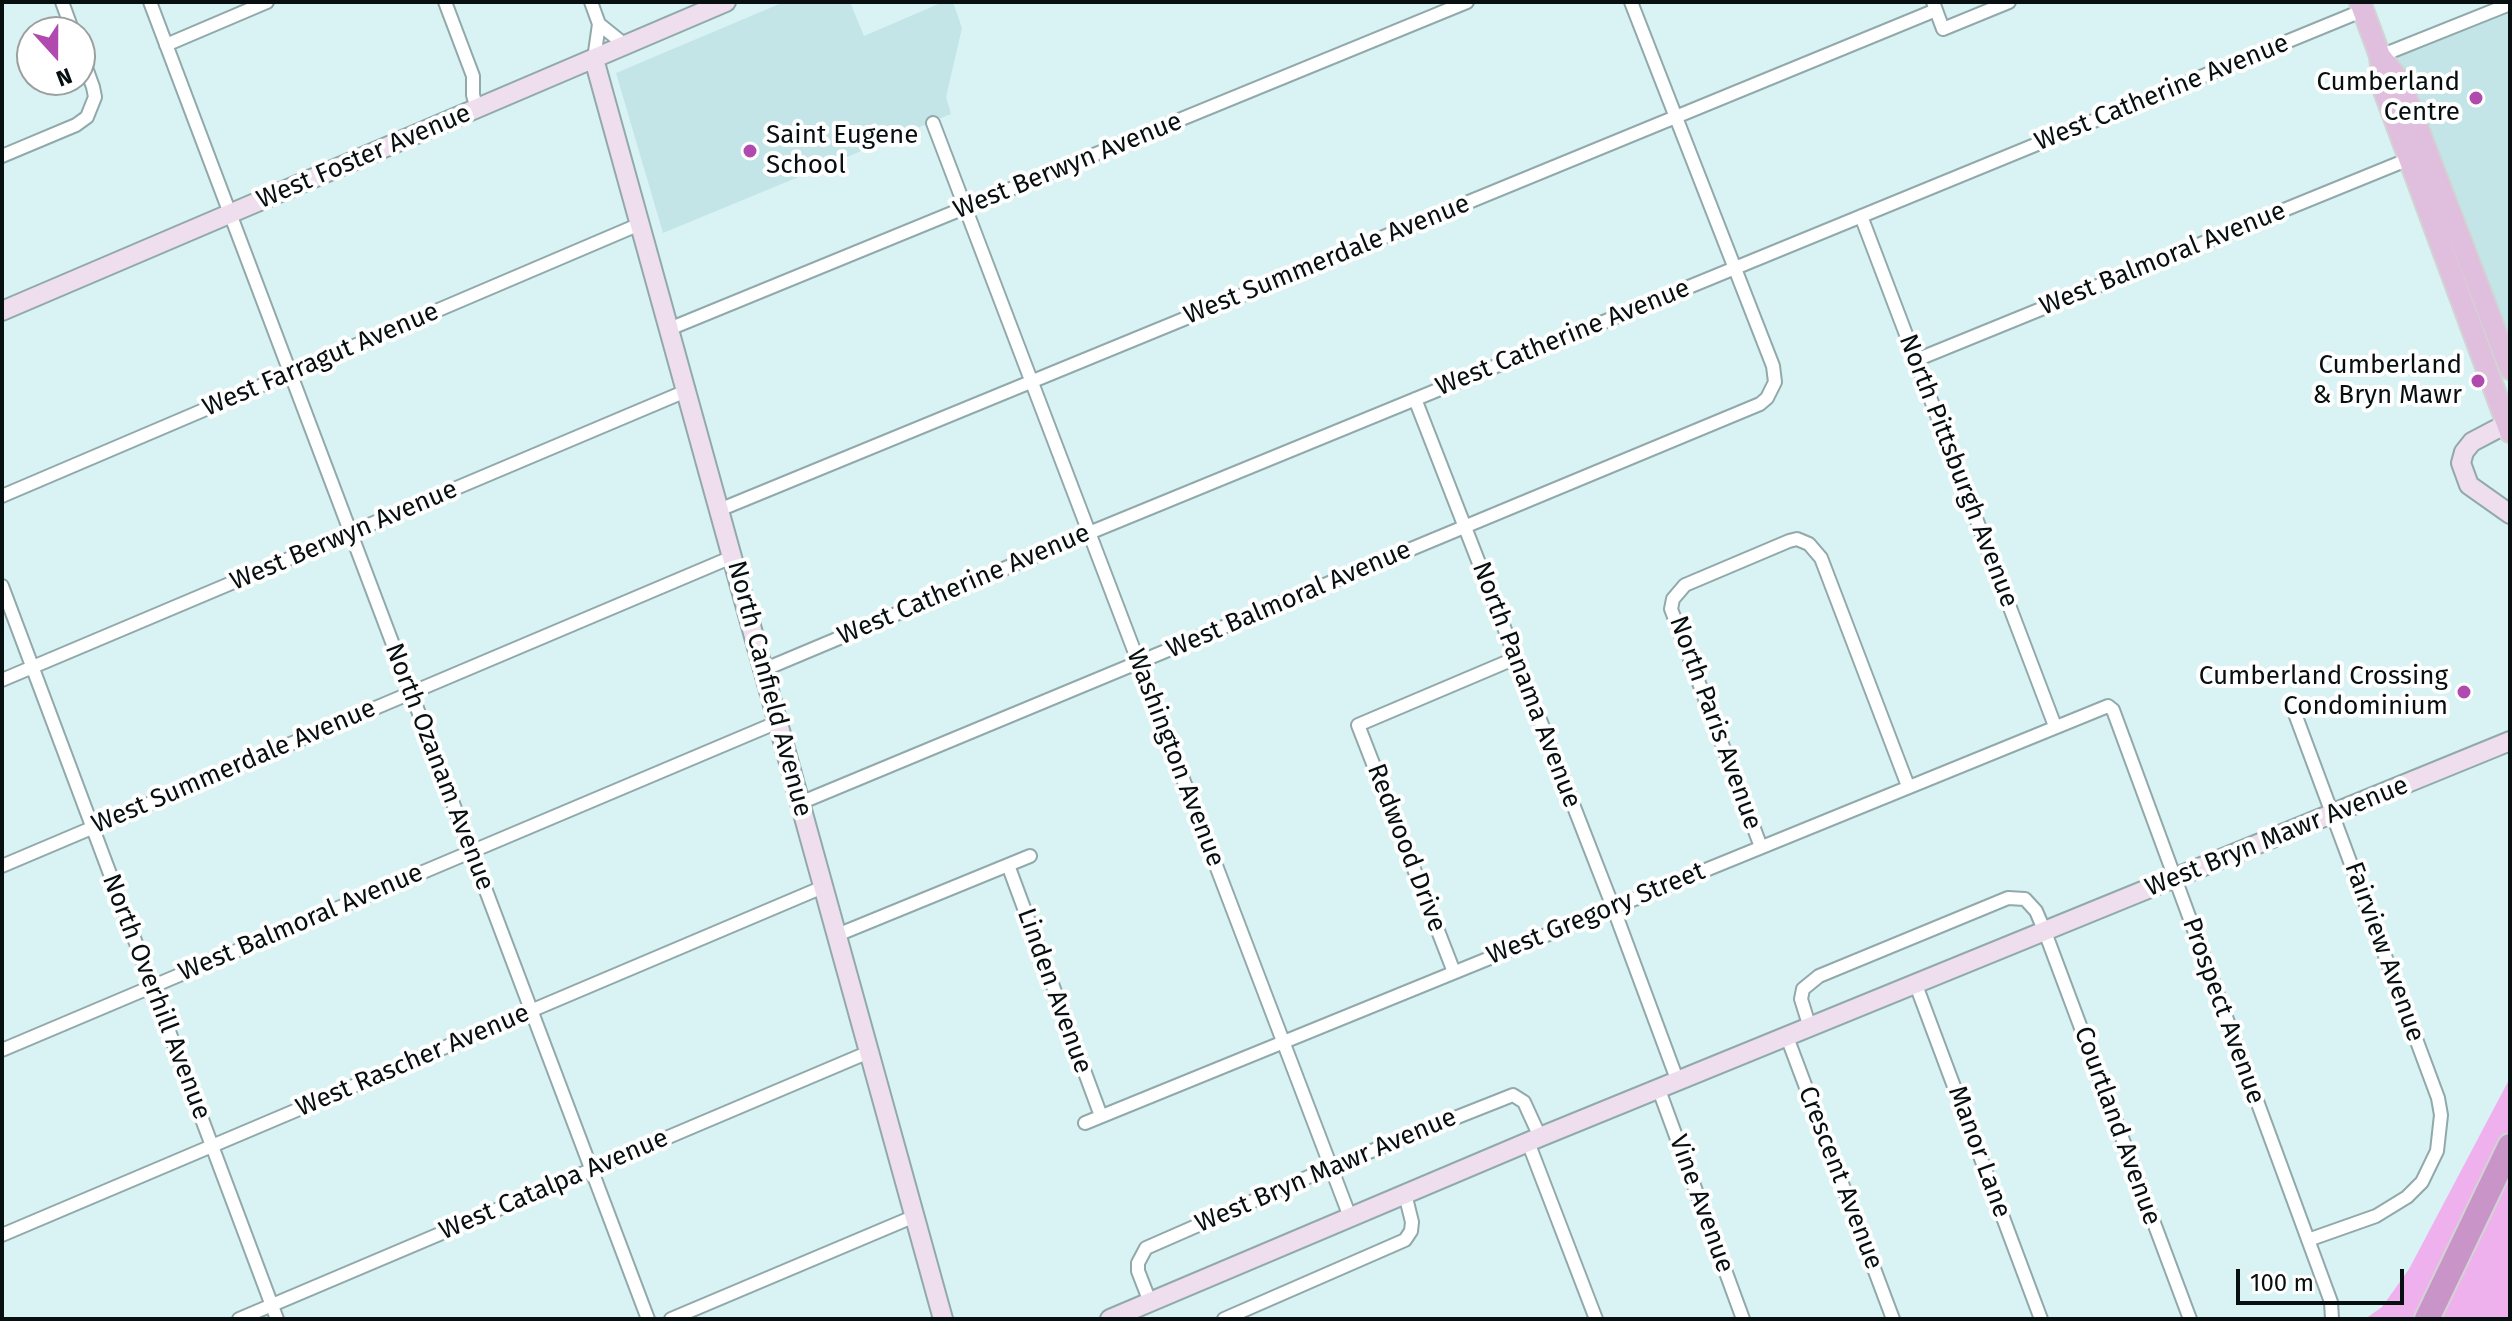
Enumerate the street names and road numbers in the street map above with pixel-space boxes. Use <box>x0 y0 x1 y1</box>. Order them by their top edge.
street label: West Catherine Avenue <box>2031 28 2293 158</box>
street label: West Foster Avenue <box>252 98 476 216</box>
street label: West Berwyn Avenue <box>949 106 1187 226</box>
street label: West Summerdale Avenue <box>1180 188 1474 332</box>
street label: West Balmoral Avenue <box>2036 195 2290 323</box>
street label: West Catherine Avenue <box>1432 273 1694 403</box>
street label: West Farragut Avenue <box>198 296 444 424</box>
street label: North Pittsburgh Avenue <box>1891 330 2025 612</box>
street label: West Berwyn Avenue <box>226 474 462 598</box>
street label: West Catherine Avenue <box>833 518 1095 652</box>
street label: West Balmoral Avenue <box>1162 534 1416 666</box>
street label: North Panama Avenue <box>1465 557 1587 813</box>
street label: North Canfield Avenue <box>720 558 818 820</box>
street label: North Paris Avenue <box>1662 612 1768 834</box>
street label: North Ozanam Avenue <box>377 639 501 895</box>
street label: Washington Avenue <box>1119 645 1231 871</box>
street label: West Summerdale Avenue <box>87 693 381 841</box>
street label: Redwood Drive <box>1360 760 1452 936</box>
street label: West Bryn Mawr Avenue <box>2141 770 2413 904</box>
street label: West Gregory Street <box>1483 856 1709 972</box>
street label: West Balmoral Avenue <box>174 857 428 989</box>
street label: Fairview Avenue <box>2337 858 2431 1046</box>
street label: North Overhill Avenue <box>95 870 217 1124</box>
street label: Linden Avenue <box>1010 904 1098 1078</box>
street label: Prospect Avenue <box>2175 914 2271 1108</box>
street label: West Rascher Avenue <box>292 998 534 1124</box>
street label: Courtland Avenue <box>2067 1022 2167 1230</box>
street label: Crescent Avenue <box>1791 1082 1889 1274</box>
street label: Manor Lane <box>1941 1082 2017 1222</box>
street label: West Bryn Mawr Avenue <box>1191 1102 1461 1240</box>
street label: West Catalpa Avenue <box>435 1123 673 1247</box>
street label: Vine Avenue <box>1662 1131 1740 1277</box>

